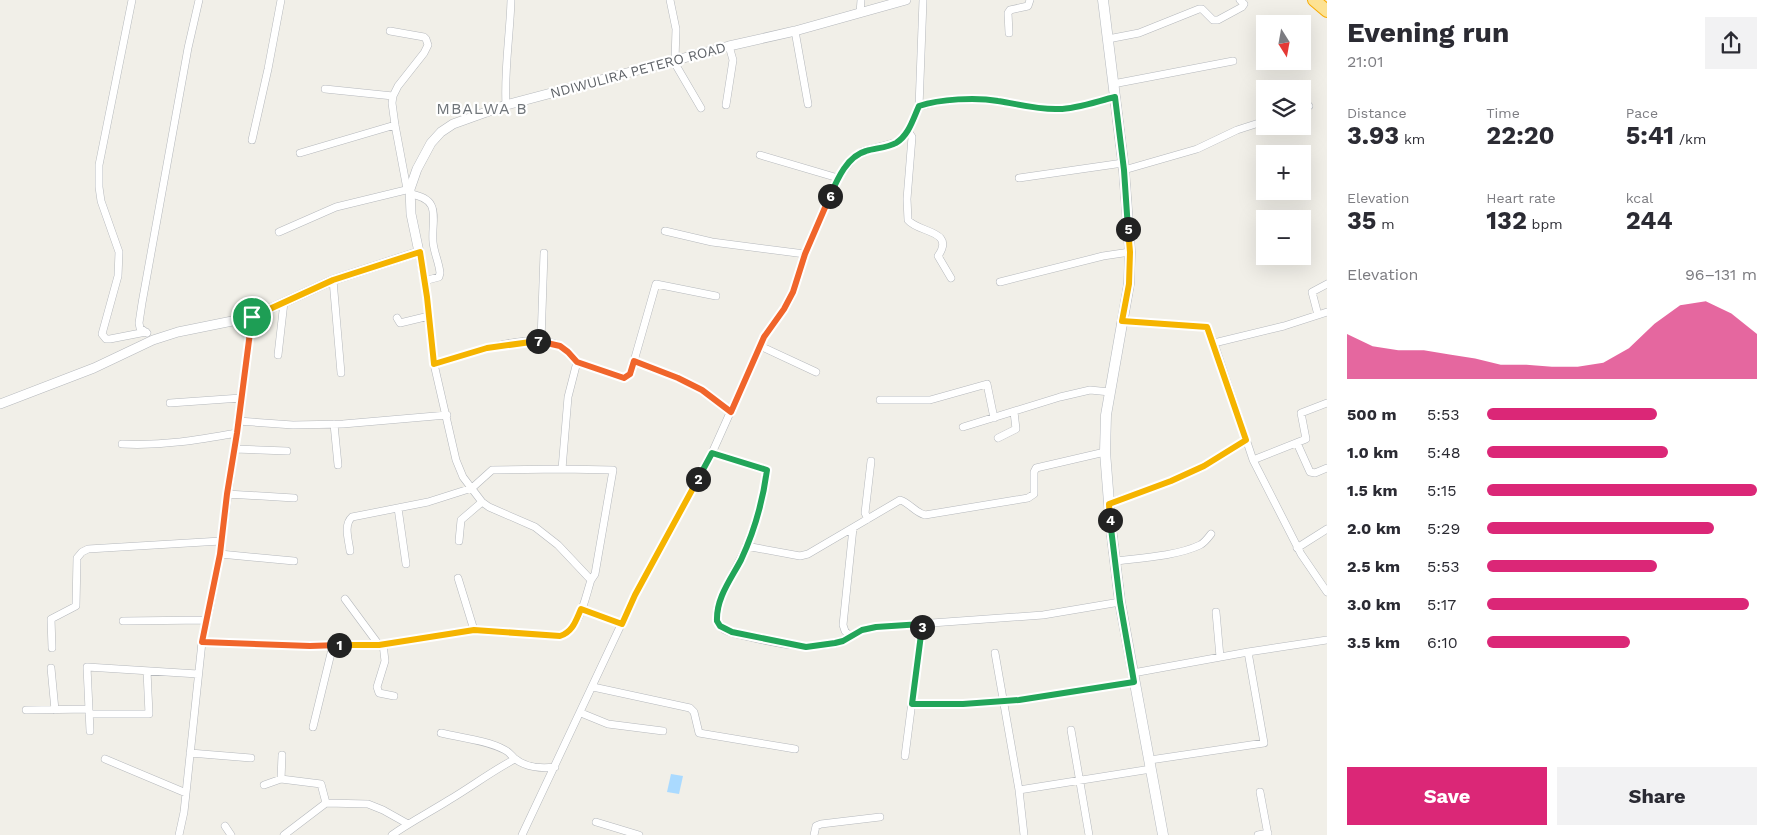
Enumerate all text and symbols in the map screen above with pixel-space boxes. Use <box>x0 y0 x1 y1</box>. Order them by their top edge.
north arrow <box>1256 15 1311 70</box>
map controls <box>1256 15 1311 265</box>
text: Evening run <box>1347 16 1509 49</box>
button: share <box>1705 17 1757 69</box>
street label: NDIWULIRA PETERO ROAD <box>548 39 728 101</box>
text: 21:01 <box>1347 52 1384 71</box>
button: layers <box>1256 80 1311 135</box>
district label: MBALWA B <box>436 99 528 118</box>
text: Distance <box>1347 105 1407 121</box>
text: Time <box>1486 105 1520 121</box>
text: Pace <box>1626 105 1658 121</box>
text: 3.93 <box>1347 121 1399 150</box>
text: 22:20 <box>1486 121 1555 150</box>
text: 5:41 <box>1626 121 1674 150</box>
text: km <box>1399 131 1425 147</box>
text: /km <box>1674 131 1706 147</box>
button: + <box>1256 145 1311 200</box>
pin: 6 <box>818 184 842 208</box>
text: 6 <box>826 188 835 204</box>
text: Elevation <box>1347 190 1410 206</box>
text: Heart rate <box>1486 190 1556 206</box>
text: kcal <box>1626 190 1653 206</box>
text: 35 <box>1347 206 1376 235</box>
text: 132 <box>1486 206 1527 235</box>
text: 244 <box>1626 206 1673 235</box>
button: − <box>1256 210 1311 265</box>
pin: 5 <box>1116 216 1140 242</box>
text: m <box>1376 216 1395 232</box>
text: bpm <box>1527 216 1563 232</box>
text: 5 <box>1124 221 1133 237</box>
text: Elevation <box>1347 265 1418 284</box>
text: 96–131 m <box>1685 265 1757 284</box>
pin <box>231 296 273 338</box>
icon: arrive <box>238 303 266 331</box>
pin: 7 <box>526 328 550 354</box>
text: 7 <box>534 333 543 349</box>
text: 500 m <box>1347 405 1397 424</box>
text: 5:53 <box>1427 405 1460 424</box>
text: 1.0 km <box>1347 443 1398 462</box>
text: 5:48 <box>1427 443 1461 462</box>
pin: 2 <box>686 466 710 492</box>
text: 2 <box>694 471 703 487</box>
text: 1.5 km <box>1347 481 1397 500</box>
text: 5:15 <box>1427 481 1457 500</box>
pin: 4 <box>1098 508 1122 532</box>
text: 4 <box>1106 512 1115 528</box>
text: 2.0 km <box>1347 519 1401 538</box>
text: 5:29 <box>1427 519 1460 538</box>
text: 2.5 km <box>1347 557 1400 576</box>
text: 5:53 <box>1427 557 1460 576</box>
text: 3.0 km <box>1347 595 1401 614</box>
text: 5:17 <box>1427 595 1456 614</box>
pin: 3 <box>910 614 934 640</box>
text: 3 <box>918 619 927 635</box>
pin: 1 <box>326 632 352 658</box>
text: 3.5 km <box>1347 633 1400 652</box>
text: 6:10 <box>1427 633 1458 652</box>
text: 1 <box>336 637 343 653</box>
button: Save <box>1347 767 1547 825</box>
button: Share <box>1557 767 1757 825</box>

